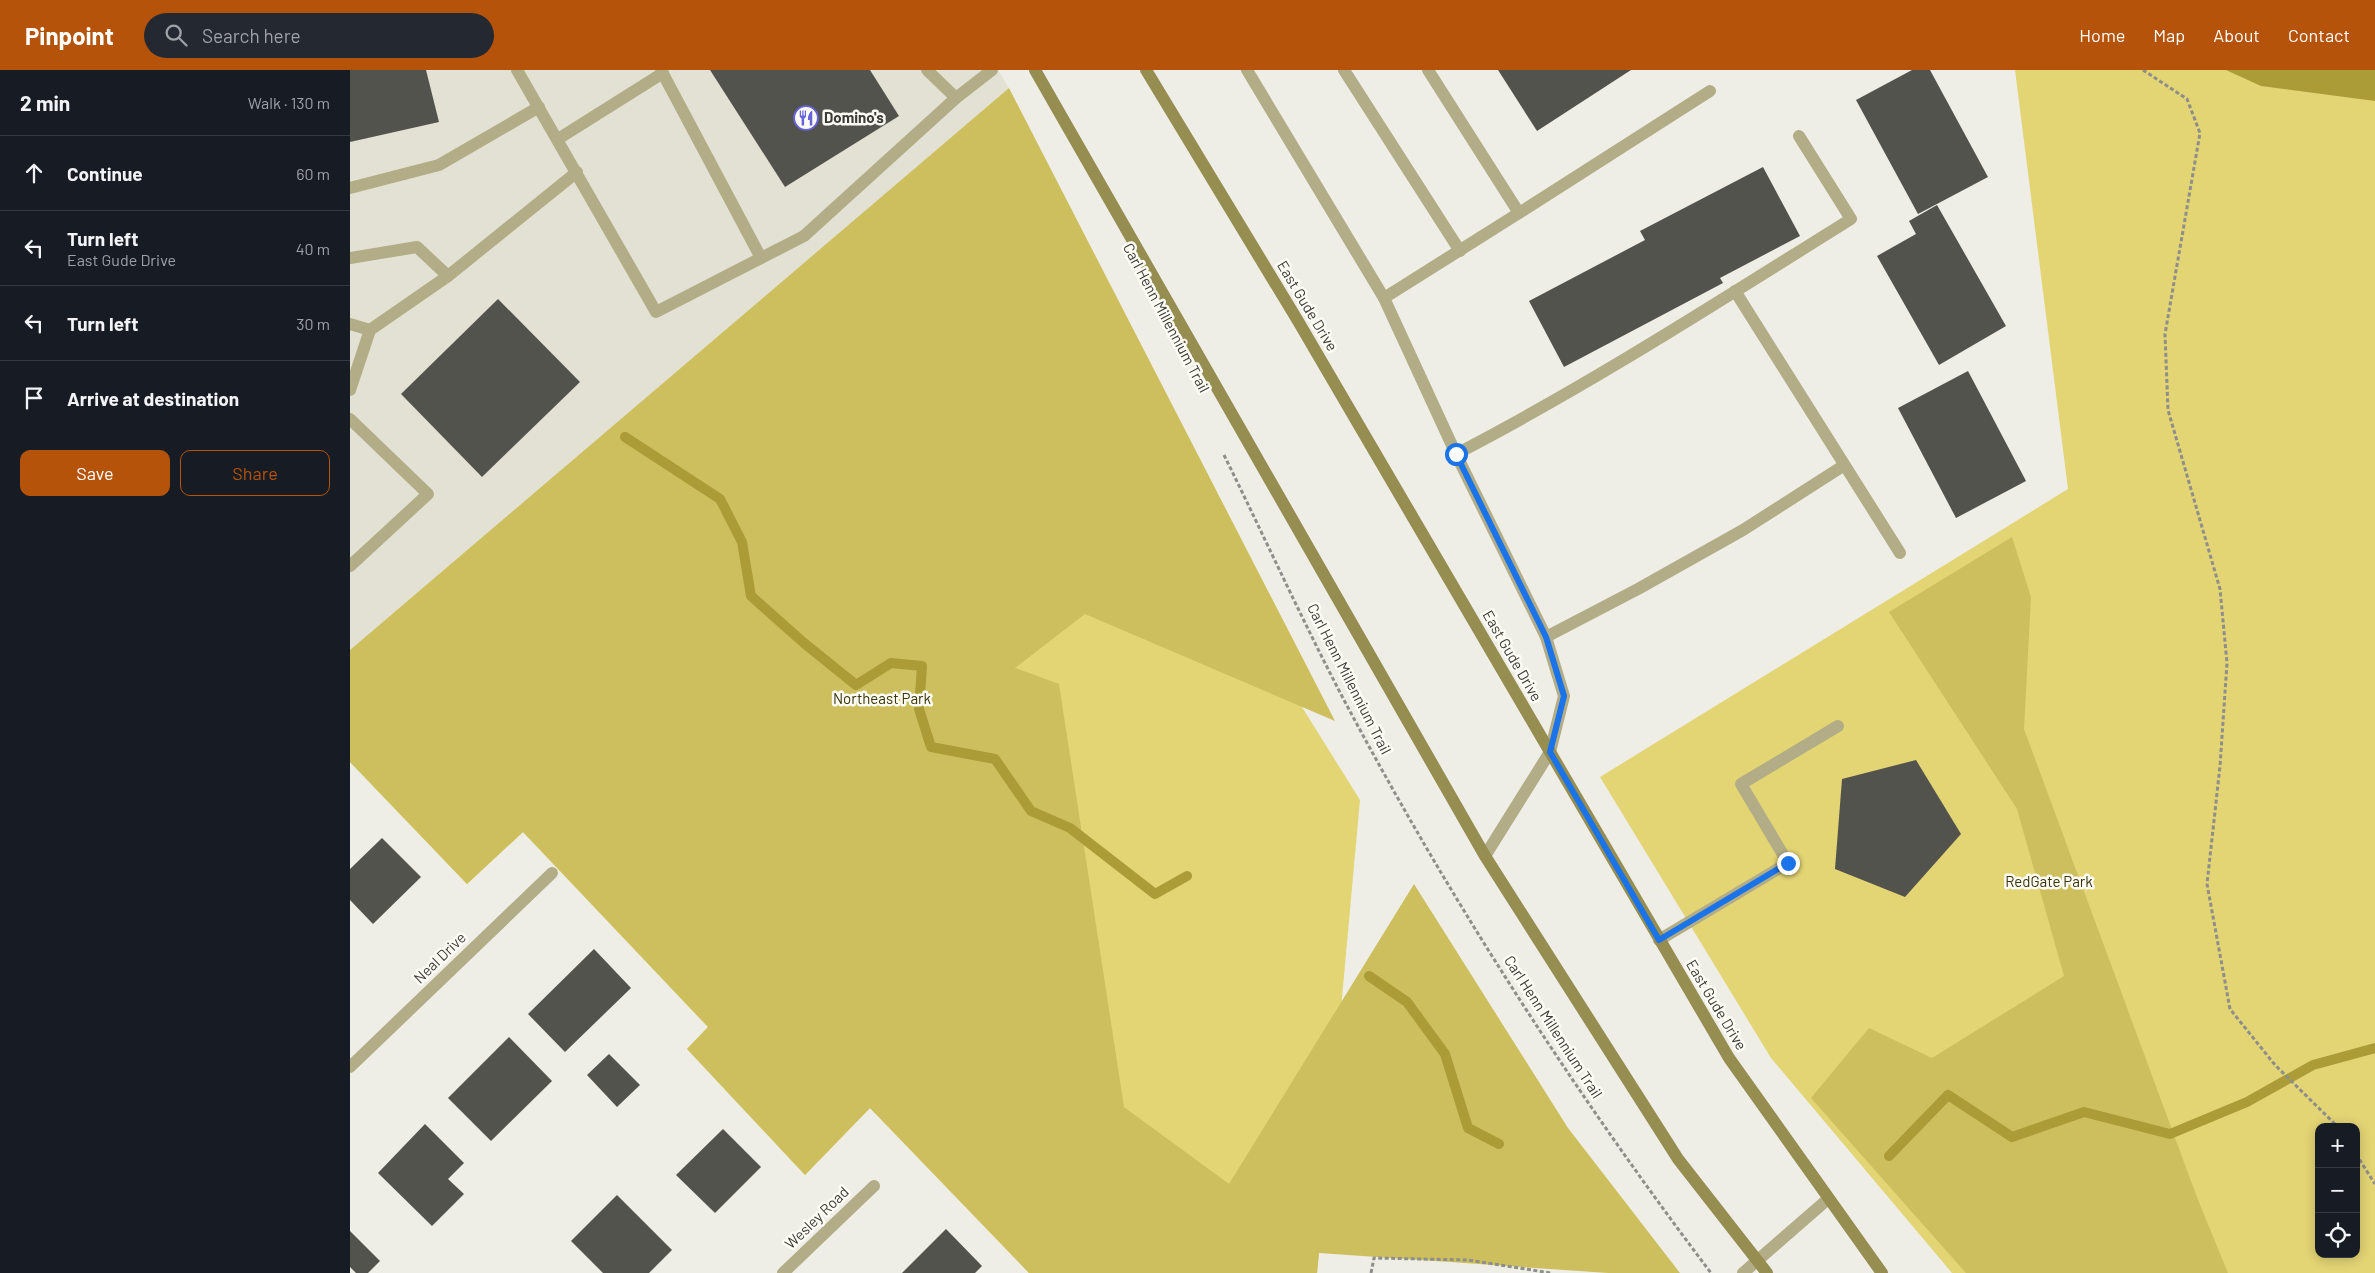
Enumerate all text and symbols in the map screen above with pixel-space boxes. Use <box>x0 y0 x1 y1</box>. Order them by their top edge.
search box <box>144 13 494 58</box>
text: Pinpoint <box>25 21 114 50</box>
icon: search <box>162 21 190 49</box>
text: Search here <box>202 24 301 47</box>
text: Home <box>2079 24 2125 46</box>
text: Map <box>2153 24 2185 46</box>
text: About <box>2213 24 2260 46</box>
text: Contact <box>2288 24 2350 46</box>
text: 2 min <box>20 90 70 115</box>
text: Walk · 130 m <box>248 93 330 112</box>
restaurant icon: Domino's <box>793 105 819 131</box>
place label: Domino's <box>824 108 884 126</box>
icon: ahead <box>20 159 48 187</box>
text: Continue <box>67 162 143 185</box>
text: 60 m <box>296 164 330 183</box>
text: Turn left <box>67 227 138 250</box>
icon: left <box>20 234 48 262</box>
text: 40 m <box>296 239 330 258</box>
street label: Carl Henn Millennium Trail <box>1120 240 1214 395</box>
text: East Gude Drive <box>67 250 176 269</box>
street label: East Gude Drive <box>1274 257 1342 354</box>
icon: left <box>20 309 48 337</box>
text: Turn left <box>67 312 138 335</box>
text: 30 m <box>296 314 330 333</box>
icon: arrive <box>20 384 48 412</box>
text: Arrive at destination <box>67 387 239 410</box>
route start <box>1445 443 1468 466</box>
button: Save <box>20 450 170 496</box>
button: Share <box>180 450 330 496</box>
street label: Carl Henn Millennium Trail <box>1304 600 1396 757</box>
street label: East Gude Drive <box>1480 607 1546 704</box>
park label: Northeast Park <box>833 689 932 707</box>
route end <box>1777 852 1800 875</box>
park label: RedGate Park <box>2005 872 2093 890</box>
street label: Neal Drive <box>409 928 469 987</box>
street label: Carl Henn Millennium Trail <box>1501 952 1607 1101</box>
street label: East Gude Drive <box>1683 956 1751 1053</box>
map controls <box>2315 1123 2360 1258</box>
button: + <box>2315 1123 2360 1168</box>
button: − <box>2315 1168 2360 1213</box>
street label: Wesley Road <box>781 1182 852 1252</box>
button: locate <box>2315 1213 2360 1258</box>

